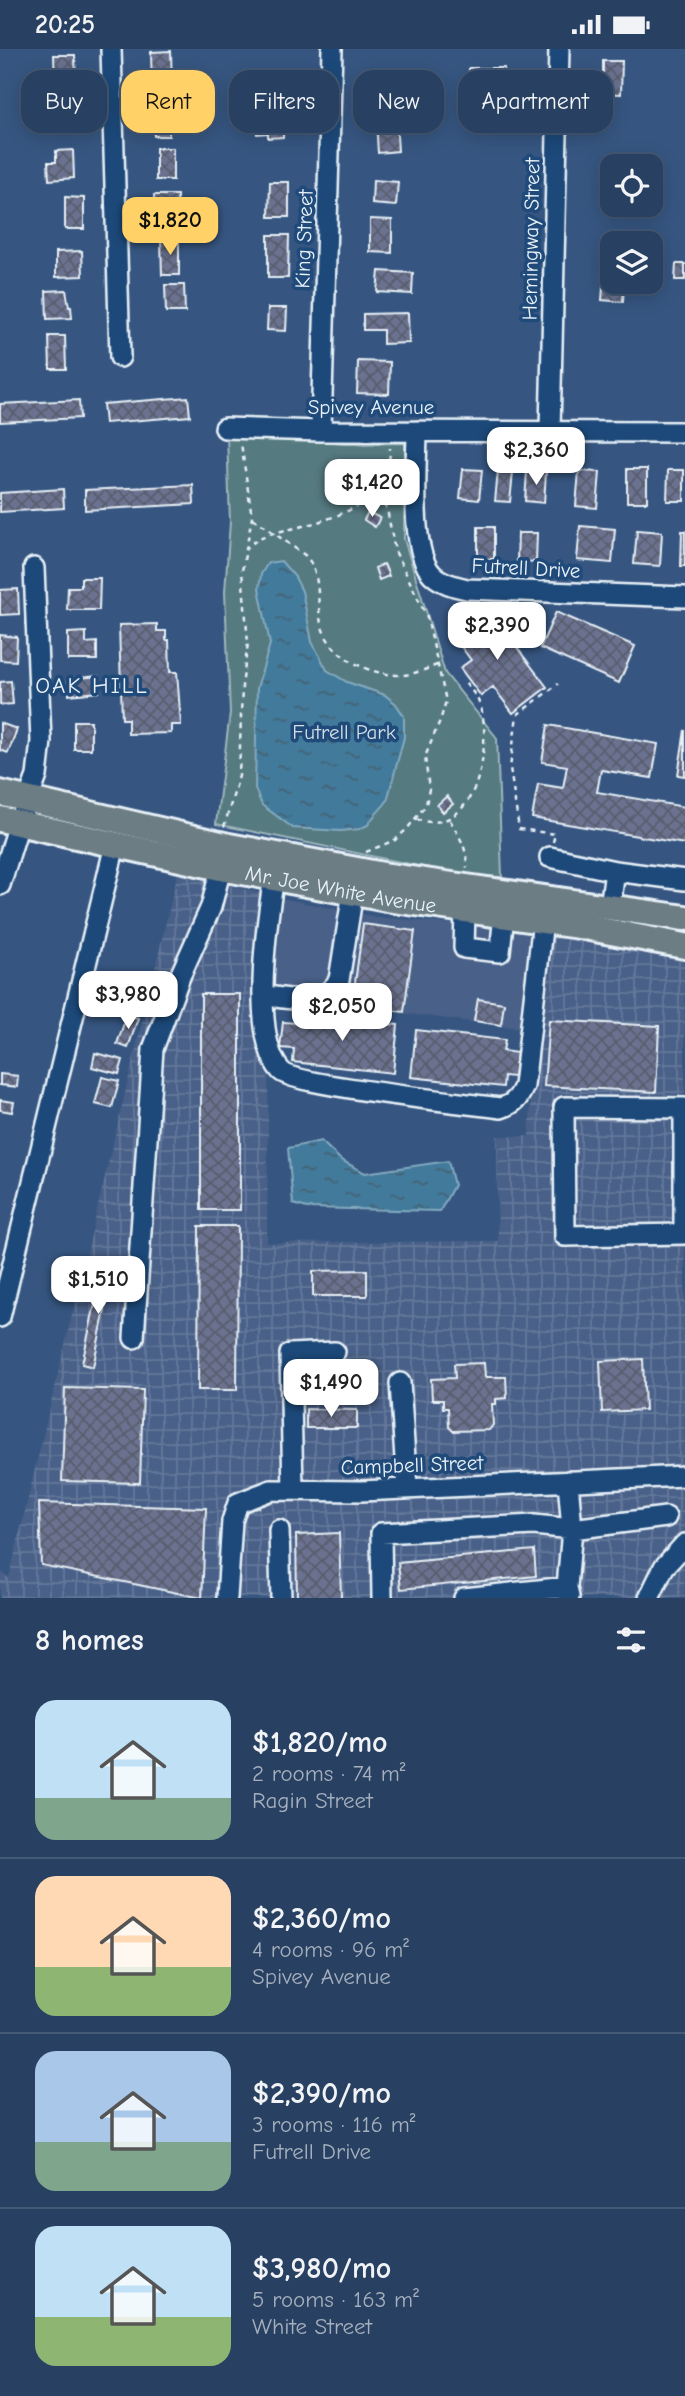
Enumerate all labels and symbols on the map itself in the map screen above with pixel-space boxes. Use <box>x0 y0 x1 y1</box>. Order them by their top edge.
street label: Hemingway Street <box>518 157 544 320</box>
street label: King Street <box>290 188 318 289</box>
pin: $1,820 <box>113 197 227 257</box>
street label: Spivey Avenue <box>308 395 434 419</box>
pin: $2,360 <box>479 427 593 487</box>
pin: $1,420 <box>315 459 429 519</box>
street label: Futrell Drive <box>471 553 581 583</box>
pin: $2,390 <box>440 603 554 662</box>
district label: OAK HILL <box>35 672 149 699</box>
park label: Futrell Park <box>292 720 396 744</box>
street label: Mr. Joe White Avenue <box>243 861 438 918</box>
pin: $3,980 <box>71 971 185 1031</box>
pin: $2,050 <box>285 983 399 1043</box>
pin: $1,510 <box>41 1257 155 1316</box>
pin: $1,490 <box>274 1359 388 1419</box>
street label: Campbell Street <box>340 1450 485 1479</box>

